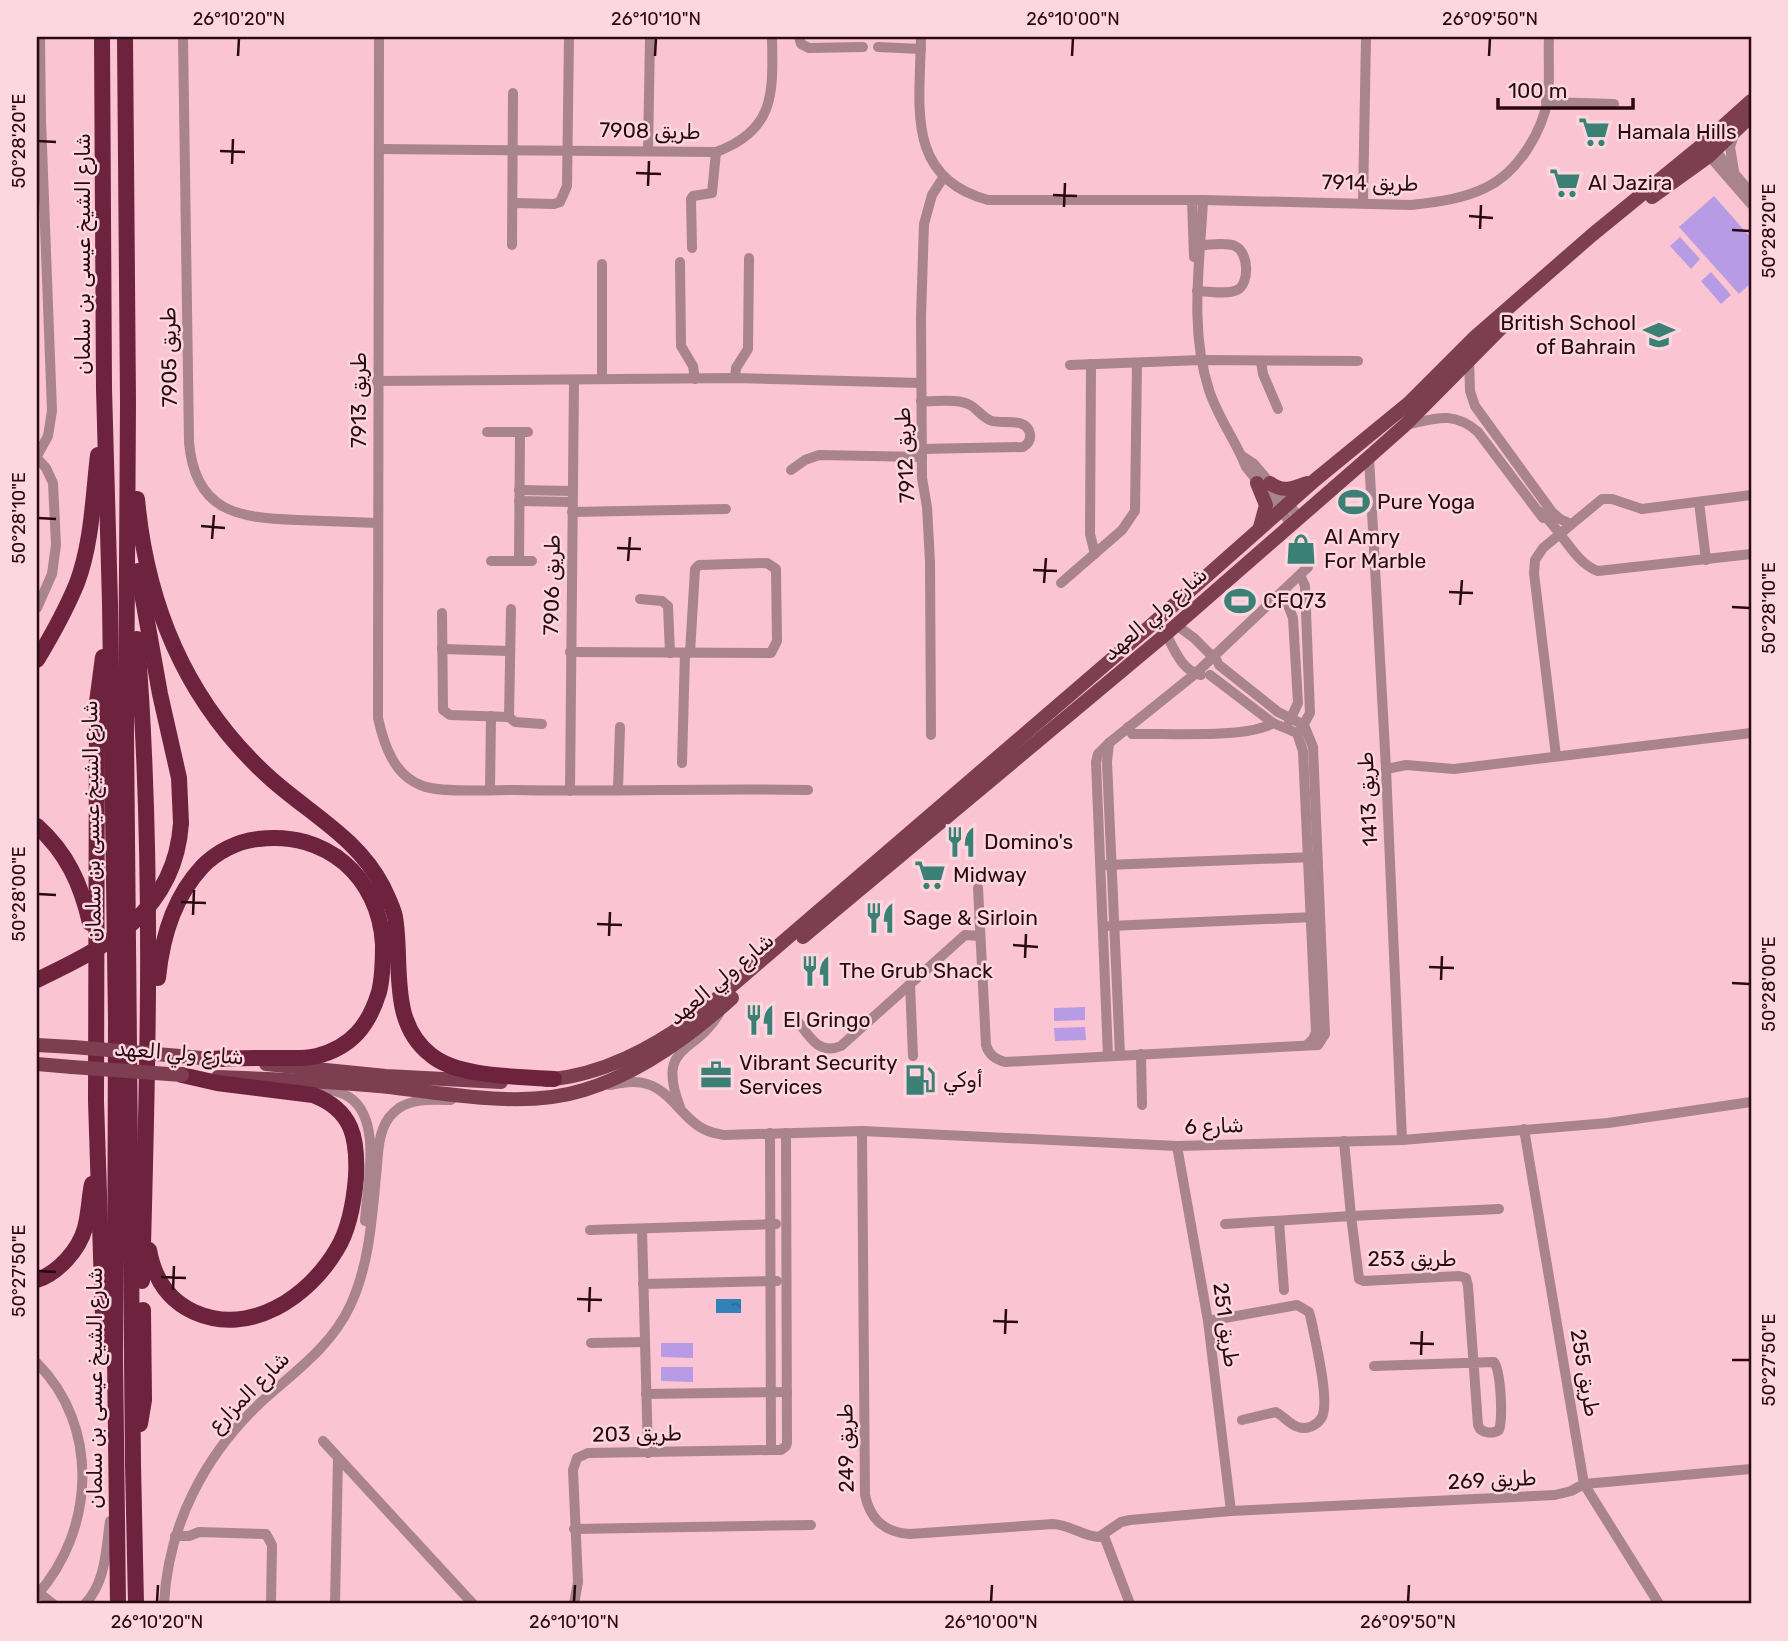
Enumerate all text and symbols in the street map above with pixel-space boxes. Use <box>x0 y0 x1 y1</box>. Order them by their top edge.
text: 26°10'20"N <box>193 8 285 30</box>
text: 26°10'10"N <box>611 8 701 30</box>
text: 26°10'00"N <box>1026 8 1120 30</box>
text: 26°09'50"N <box>1442 8 1538 30</box>
scale bar <box>1498 66 1632 110</box>
text: 100 m <box>1508 78 1567 103</box>
text: 50°28'20"E <box>8 94 30 188</box>
supermarket icon: Hamala Hills <box>1577 115 1611 149</box>
street label: طريق 7908 <box>599 117 701 144</box>
place label: Hamala Hills <box>1617 119 1737 144</box>
street label: شارع الشيخ عيسى بن سلمان <box>70 133 97 375</box>
supermarket icon: Al Jazira <box>1548 166 1582 200</box>
street label: طريق 7914 <box>1321 169 1419 196</box>
place label: Al Jazira <box>1588 170 1672 195</box>
text: 50°28'20"E <box>1758 184 1780 278</box>
street label: طريق 7905 <box>155 307 182 407</box>
place label: British School of Bahrain <box>1500 310 1636 359</box>
school or university icon: British School of Bahrain <box>1642 318 1676 352</box>
street label: طريق 7913 <box>346 352 371 448</box>
street label: طريق 7912 <box>890 406 919 504</box>
text: 50°28'10"E <box>8 472 30 564</box>
sports icon: Pure Yoga <box>1337 485 1371 519</box>
place label: Pure Yoga <box>1377 489 1475 514</box>
place label: Al Amry For Marble <box>1324 524 1426 573</box>
shop icon: Al Amry For Marble <box>1284 532 1318 566</box>
street label: طريق 7906 <box>538 534 565 635</box>
street label: شارع ولي العهد <box>1097 562 1215 669</box>
text: 50°28'10"E <box>1758 562 1780 654</box>
sports icon: CFQ73 <box>1223 584 1257 618</box>
place label: CFQ73 <box>1263 588 1327 613</box>
street label: شارع الشيخ عيسى بن سلمان <box>77 700 108 942</box>
street label: طريق 1413 <box>1353 751 1382 847</box>
restaurant icon: Domino's <box>944 825 978 859</box>
place label: Domino's <box>984 829 1073 854</box>
text: 50°28'00"E <box>8 846 30 942</box>
supermarket icon: Midway <box>913 858 947 892</box>
place label: Midway <box>953 862 1027 887</box>
restaurant icon: Sage & Sirloin <box>863 901 897 935</box>
place label: Sage & Sirloin <box>903 905 1038 930</box>
street label: شارع ولي العهد <box>663 927 781 1033</box>
text: 50°28'00"E <box>1758 936 1780 1032</box>
restaurant icon: The Grub Shack <box>799 954 833 988</box>
place label: The Grub Shack <box>839 958 993 983</box>
restaurant icon: El Gringo <box>743 1003 777 1037</box>
place label: El Gringo <box>783 1007 871 1032</box>
street label: شارع ولي العهد <box>113 1035 245 1073</box>
place label: Vibrant Security Services <box>739 1050 898 1099</box>
office icon: Vibrant Security Services <box>699 1058 733 1092</box>
fuel station icon: أوكي <box>903 1063 937 1097</box>
place label: أوكي <box>943 1067 983 1096</box>
street label: شارع 6 <box>1184 1112 1244 1141</box>
text: 50°27'50"E <box>8 1225 30 1317</box>
street label: طريق 253 <box>1368 1246 1456 1271</box>
street label: شارع الشيخ عيسى بن سلمان <box>82 1267 109 1509</box>
street label: طريق 251 <box>1208 1281 1245 1369</box>
text: 50°27'50"E <box>1758 1314 1780 1406</box>
street label: طريق 255 <box>1565 1327 1605 1419</box>
street label: شارع المزارع <box>203 1346 296 1439</box>
street label: طريق 249 <box>832 1403 859 1493</box>
street label: طريق 203 <box>592 1420 682 1447</box>
street label: طريق 269 <box>1447 1465 1537 1494</box>
text: 26°10'20"N <box>111 1611 203 1633</box>
text: 26°10'10"N <box>529 1611 619 1633</box>
text: 26°10'00"N <box>944 1611 1038 1633</box>
text: 26°09'50"N <box>1360 1611 1456 1633</box>

